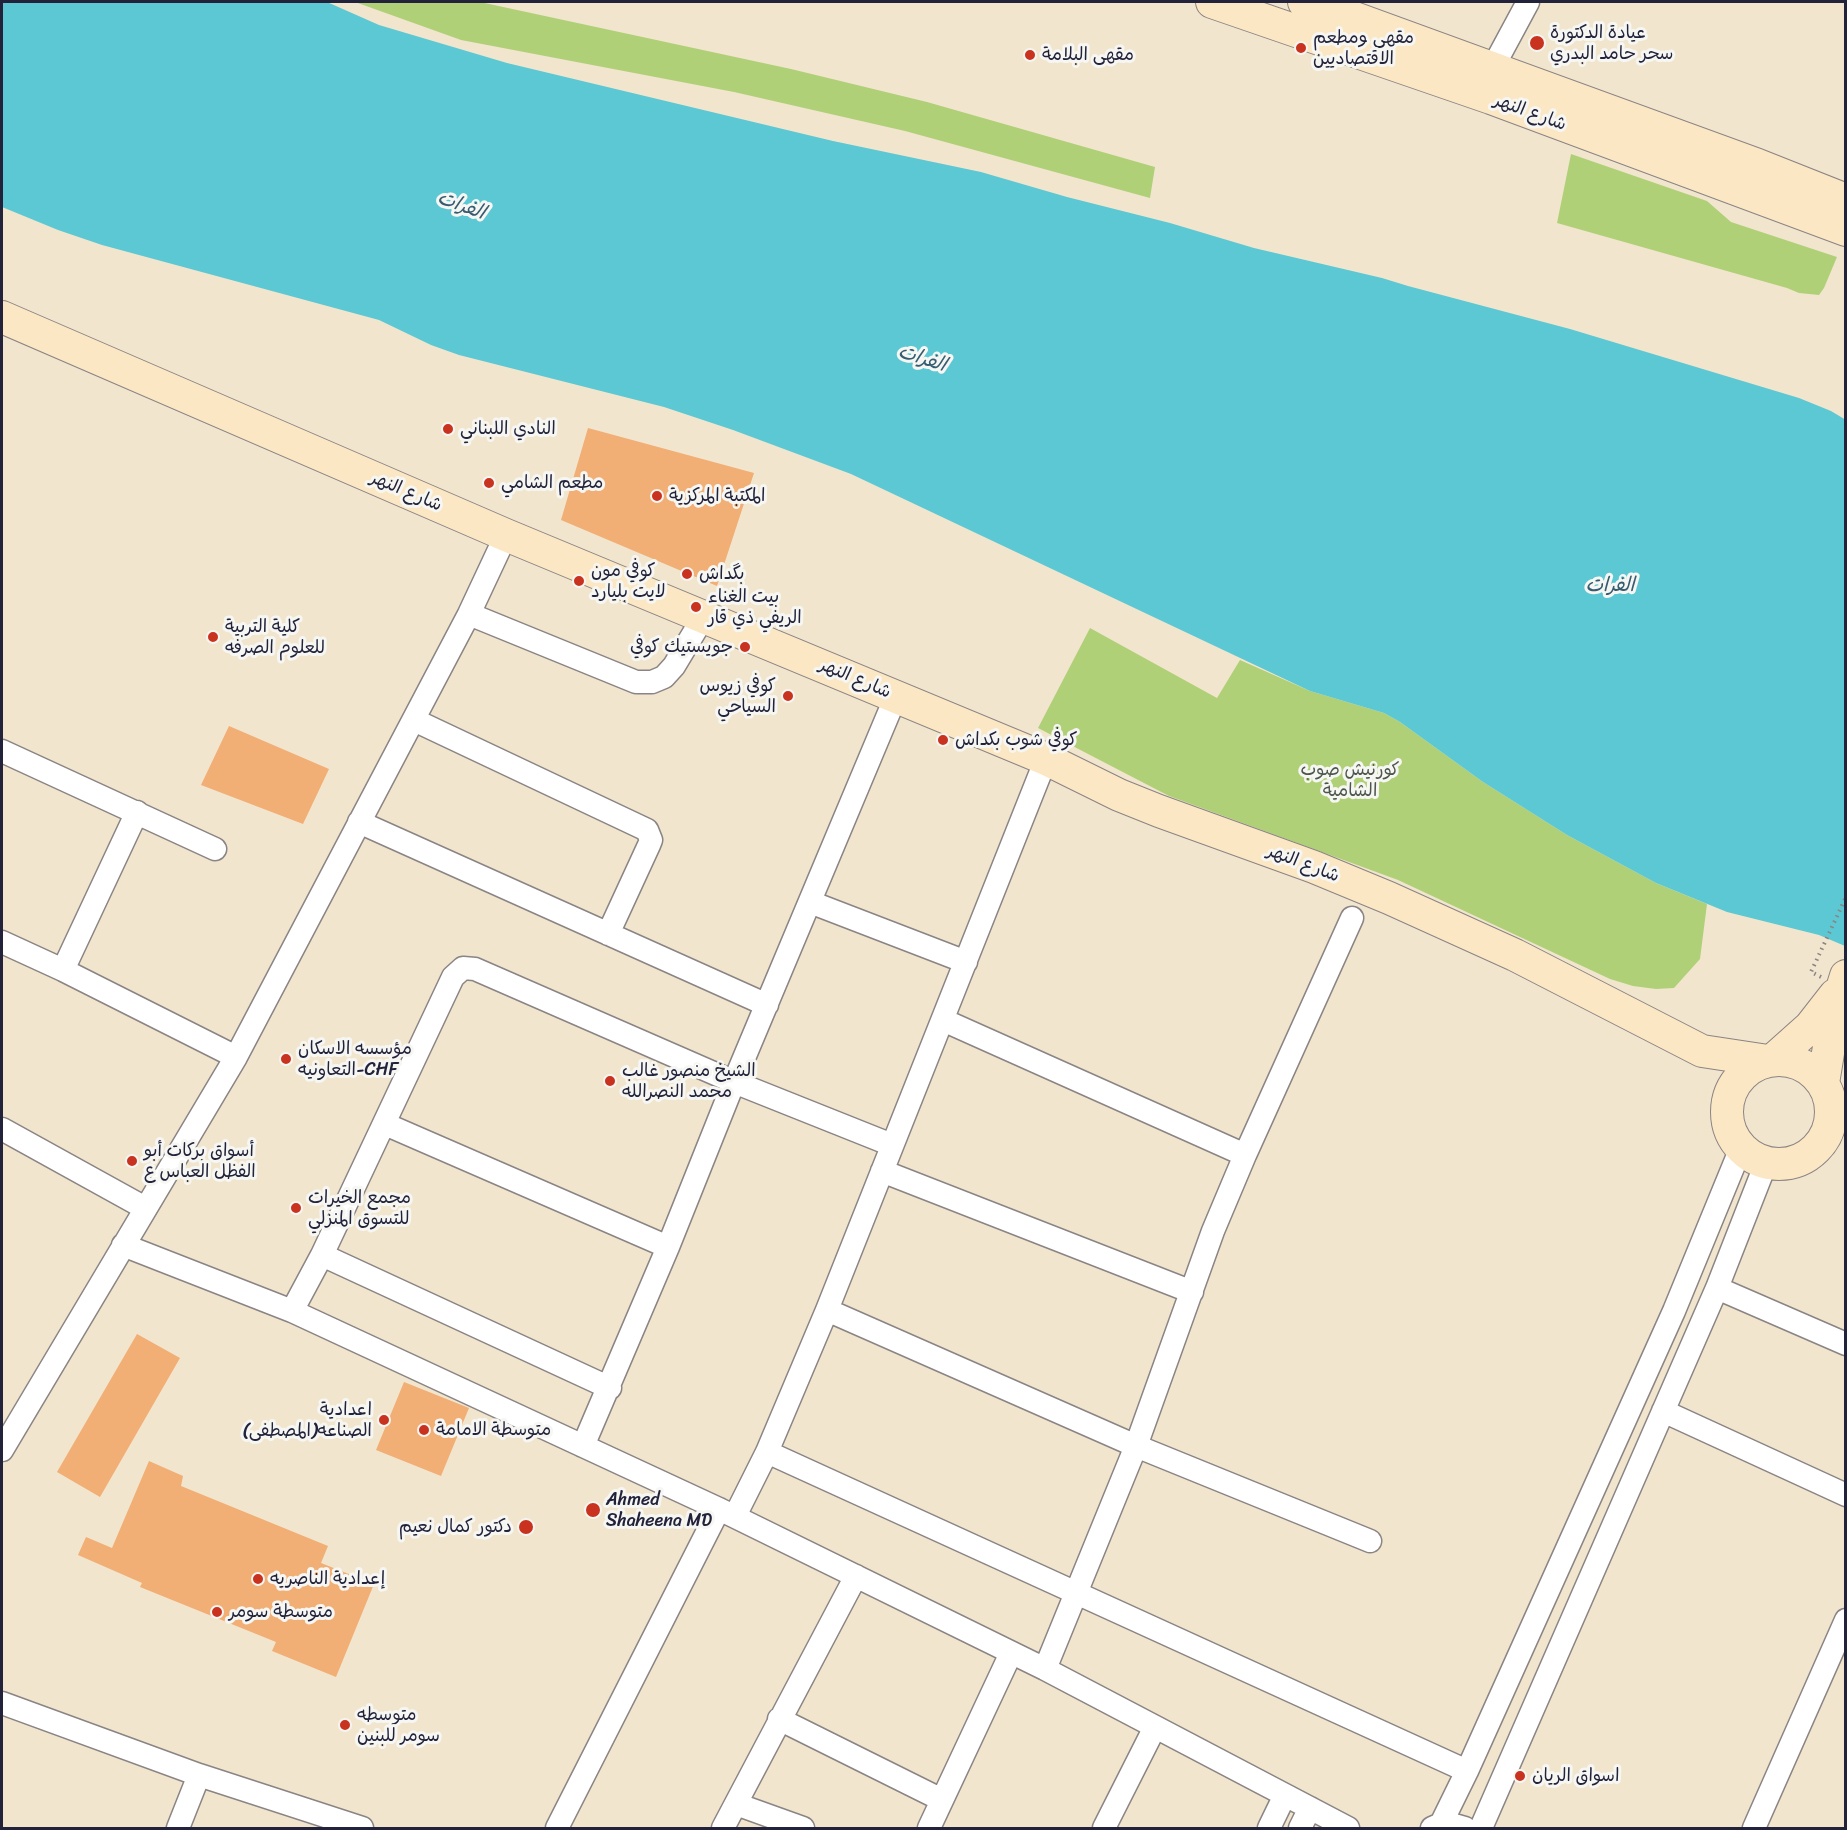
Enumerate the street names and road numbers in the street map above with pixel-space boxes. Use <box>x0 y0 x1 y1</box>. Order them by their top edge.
street label: شارع النهر <box>1491 90 1569 136</box>
street label: شارع النهر <box>367 467 445 517</box>
street label: شارع النهر <box>816 654 894 704</box>
street label: شارع النهر <box>1264 840 1342 888</box>

